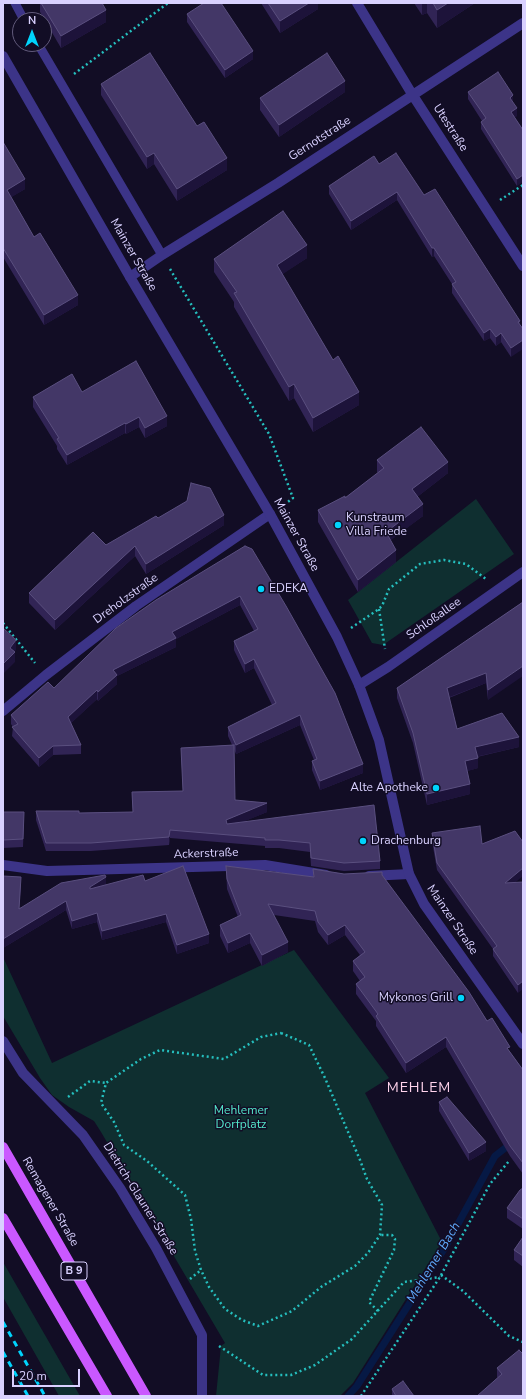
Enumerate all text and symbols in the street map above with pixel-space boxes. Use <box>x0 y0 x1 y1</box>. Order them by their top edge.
north arrow <box>12 12 52 52</box>
text: N <box>28 13 36 28</box>
street label: Utestraße <box>429 102 471 154</box>
street label: Gernotstraße <box>286 114 354 164</box>
street label: Mainzer Straße <box>106 216 160 294</box>
street label: Mainzer Straße <box>270 496 322 574</box>
place label: Kunstraum Villa Friede <box>346 511 407 539</box>
marker: Kunstraum Villa Friede <box>333 520 343 530</box>
street label: Dreholzstraße <box>91 571 161 627</box>
place label: EDEKA <box>269 582 308 596</box>
marker: EDEKA <box>256 584 266 594</box>
street label: Schloßallee <box>404 595 464 643</box>
place label: Alte Apotheke <box>350 781 428 795</box>
marker: Alte Apotheke <box>431 783 441 793</box>
place label: Drachenburg <box>371 834 441 848</box>
marker: Drachenburg <box>358 836 368 846</box>
street label: Ackerstraße <box>173 846 239 862</box>
street label: Mainzer Straße <box>423 882 481 958</box>
place label: Mykonos Grill <box>379 991 453 1005</box>
marker: Mykonos Grill <box>456 993 466 1003</box>
district label: MEHLEM <box>387 1081 451 1097</box>
park label: Mehlemer Dorfplatz <box>214 1104 268 1132</box>
street label: Dietrich-Glauner-Straße <box>99 1140 181 1258</box>
street label: Remagener Straße <box>19 1155 81 1249</box>
water label: Mehlemer Bach <box>404 1220 464 1306</box>
road number: B 9 <box>61 1262 87 1280</box>
scale bar <box>14 1361 82 1387</box>
text: 20 m <box>19 1368 47 1384</box>

